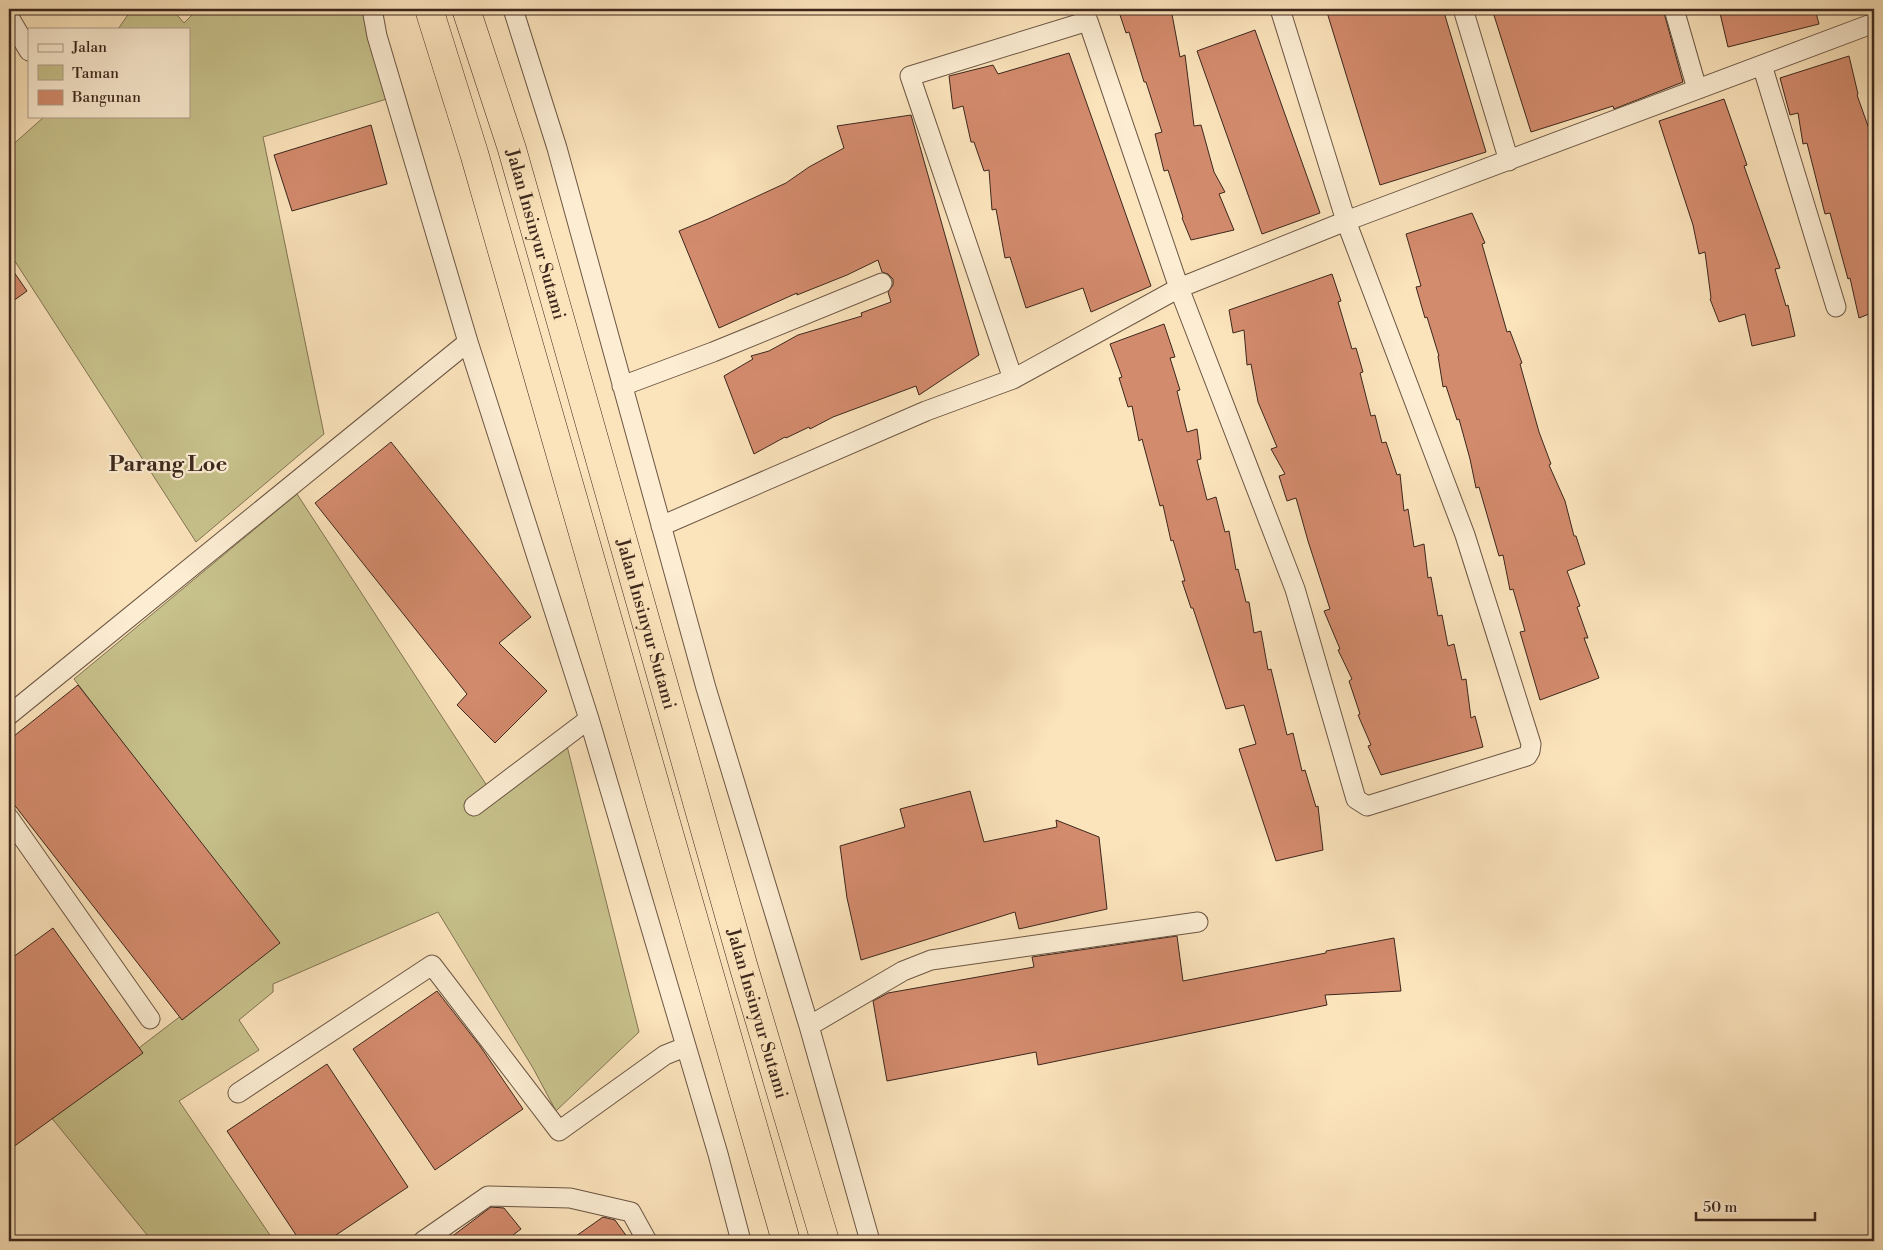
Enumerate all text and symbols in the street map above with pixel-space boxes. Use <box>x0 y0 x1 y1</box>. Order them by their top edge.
legend <box>28 28 190 118</box>
text: Jalan <box>71 38 107 57</box>
text: Taman <box>72 64 119 83</box>
text: Bangunan <box>71 88 141 107</box>
street label: Jalan Insinyur Sutami <box>501 145 571 322</box>
district label: Parang Loe <box>109 451 227 478</box>
street label: Jalan Insinyur Sutami <box>611 535 682 712</box>
street label: Jalan Insinyur Sutami <box>722 925 794 1101</box>
scale bar <box>1696 1190 1814 1222</box>
text: 50 m <box>1703 1198 1737 1217</box>

